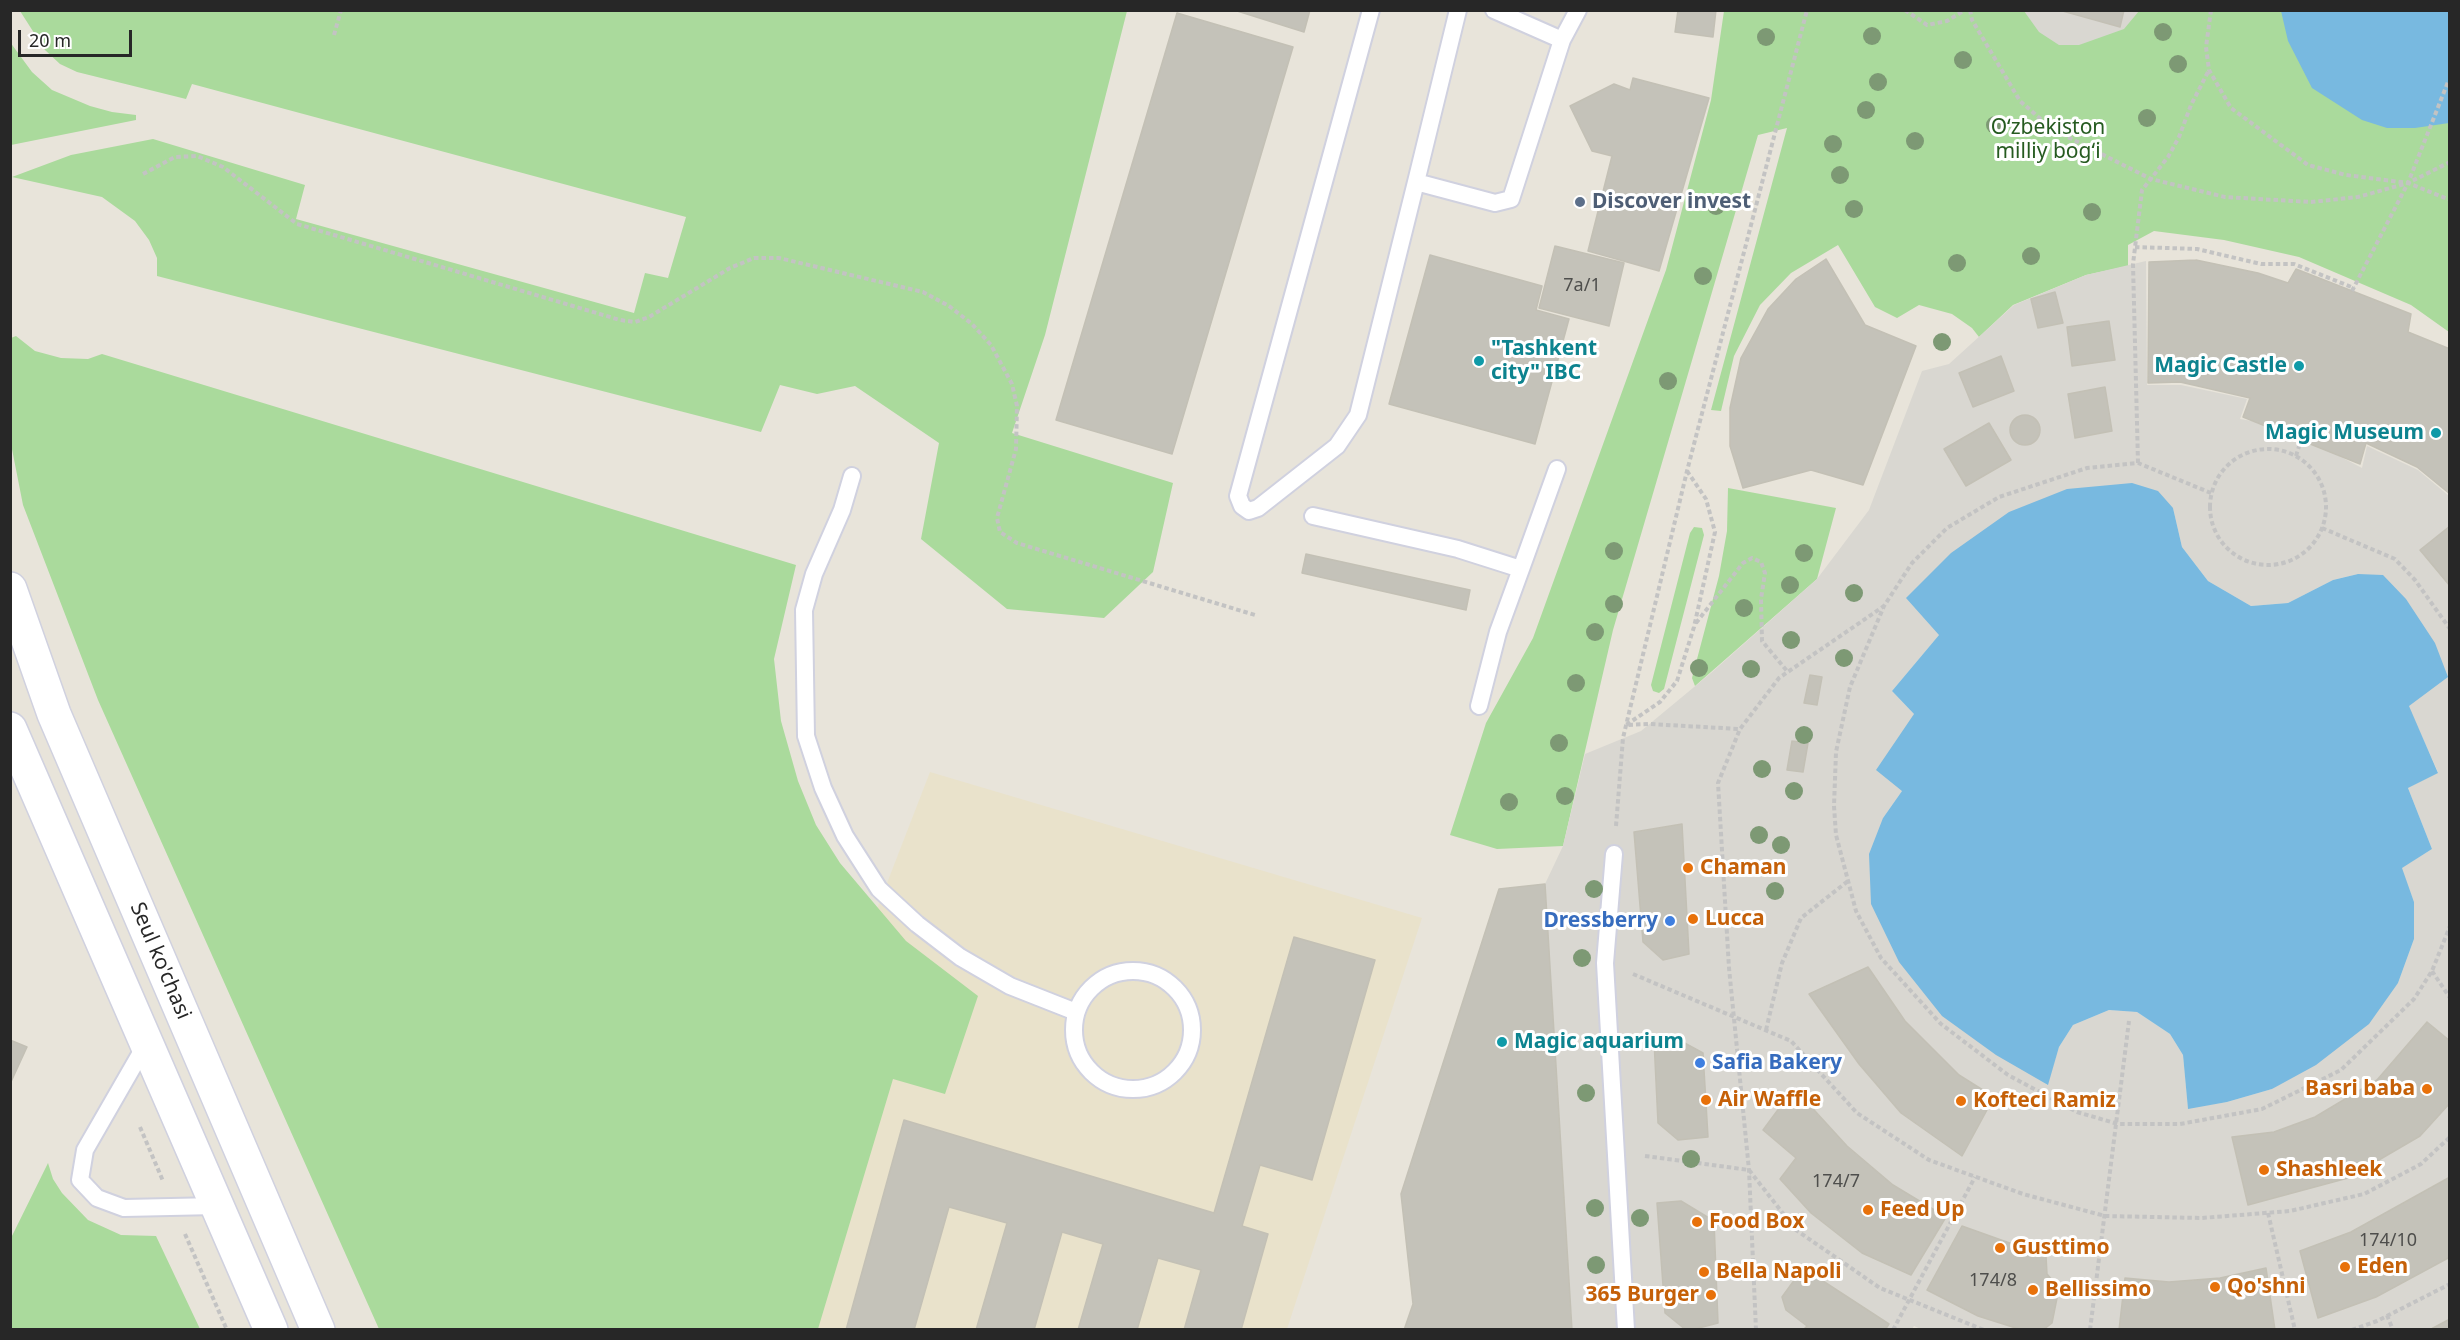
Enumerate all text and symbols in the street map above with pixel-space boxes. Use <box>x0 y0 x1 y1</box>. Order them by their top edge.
scale bar <box>21 18 135 56</box>
text: 20 m <box>29 28 71 52</box>
park label: Oʻzbekiston milliy bogʻi <box>1991 115 2105 165</box>
place label: Discover invest <box>1592 189 1751 215</box>
marker: Discover invest <box>1573 195 1587 209</box>
house number: 7a/1 <box>1563 275 1601 297</box>
place label: "Tashkent city" IBC <box>1491 336 1597 386</box>
place label: Magic Castle <box>2154 353 2287 379</box>
marker: "Tashkent city" IBC <box>1472 354 1486 368</box>
marker: Magic Castle <box>2292 359 2306 373</box>
place label: Magic Museum <box>2265 420 2424 446</box>
marker: Magic Museum <box>2429 426 2443 440</box>
place label: Chaman <box>1700 855 1786 881</box>
marker: Chaman <box>1681 861 1695 875</box>
street label: Seul ko'chasi <box>124 899 196 1023</box>
place label: Lucca <box>1705 906 1765 932</box>
place label: Dressberry <box>1543 908 1658 934</box>
marker: Lucca <box>1686 912 1700 926</box>
marker: Dressberry <box>1663 914 1677 928</box>
place label: Magic aquarium <box>1514 1029 1684 1055</box>
marker: Magic aquarium <box>1495 1035 1509 1049</box>
place label: Safia Bakery <box>1712 1050 1842 1076</box>
marker: Safia Bakery <box>1693 1056 1707 1070</box>
place label: Basri baba <box>2305 1076 2415 1102</box>
marker: Basri baba <box>2420 1082 2434 1096</box>
place label: Air Waffle <box>1718 1087 1821 1113</box>
place label: Kofteci Ramiz <box>1973 1088 2116 1114</box>
marker: Air Waffle <box>1699 1093 1713 1107</box>
marker: Kofteci Ramiz <box>1954 1094 1968 1108</box>
place label: Shashleek <box>2276 1157 2382 1183</box>
marker: Shashleek <box>2257 1163 2271 1177</box>
house number: 174/7 <box>1812 1171 1860 1193</box>
place label: Feed Up <box>1880 1197 1964 1223</box>
marker: Feed Up <box>1861 1203 1875 1217</box>
place label: Food Box <box>1709 1209 1804 1235</box>
marker: Food Box <box>1690 1215 1704 1229</box>
house number: 174/10 <box>2359 1230 2417 1252</box>
place label: Gusttimo <box>2012 1235 2110 1261</box>
marker: Gusttimo <box>1993 1241 2007 1255</box>
place label: Eden <box>2357 1254 2408 1280</box>
place label: Bella Napoli <box>1716 1259 1842 1285</box>
marker: Eden <box>2338 1260 2352 1274</box>
marker: Bella Napoli <box>1697 1265 1711 1279</box>
house number: 174/8 <box>1969 1270 2017 1292</box>
place label: Qo'shni <box>2227 1274 2306 1300</box>
place label: Bellissimo <box>2045 1277 2151 1303</box>
marker: Qo'shni <box>2208 1280 2222 1294</box>
place label: 365 Burger <box>1586 1282 1699 1308</box>
marker: Bellissimo <box>2026 1283 2040 1297</box>
marker: 365 Burger <box>1704 1288 1718 1302</box>

